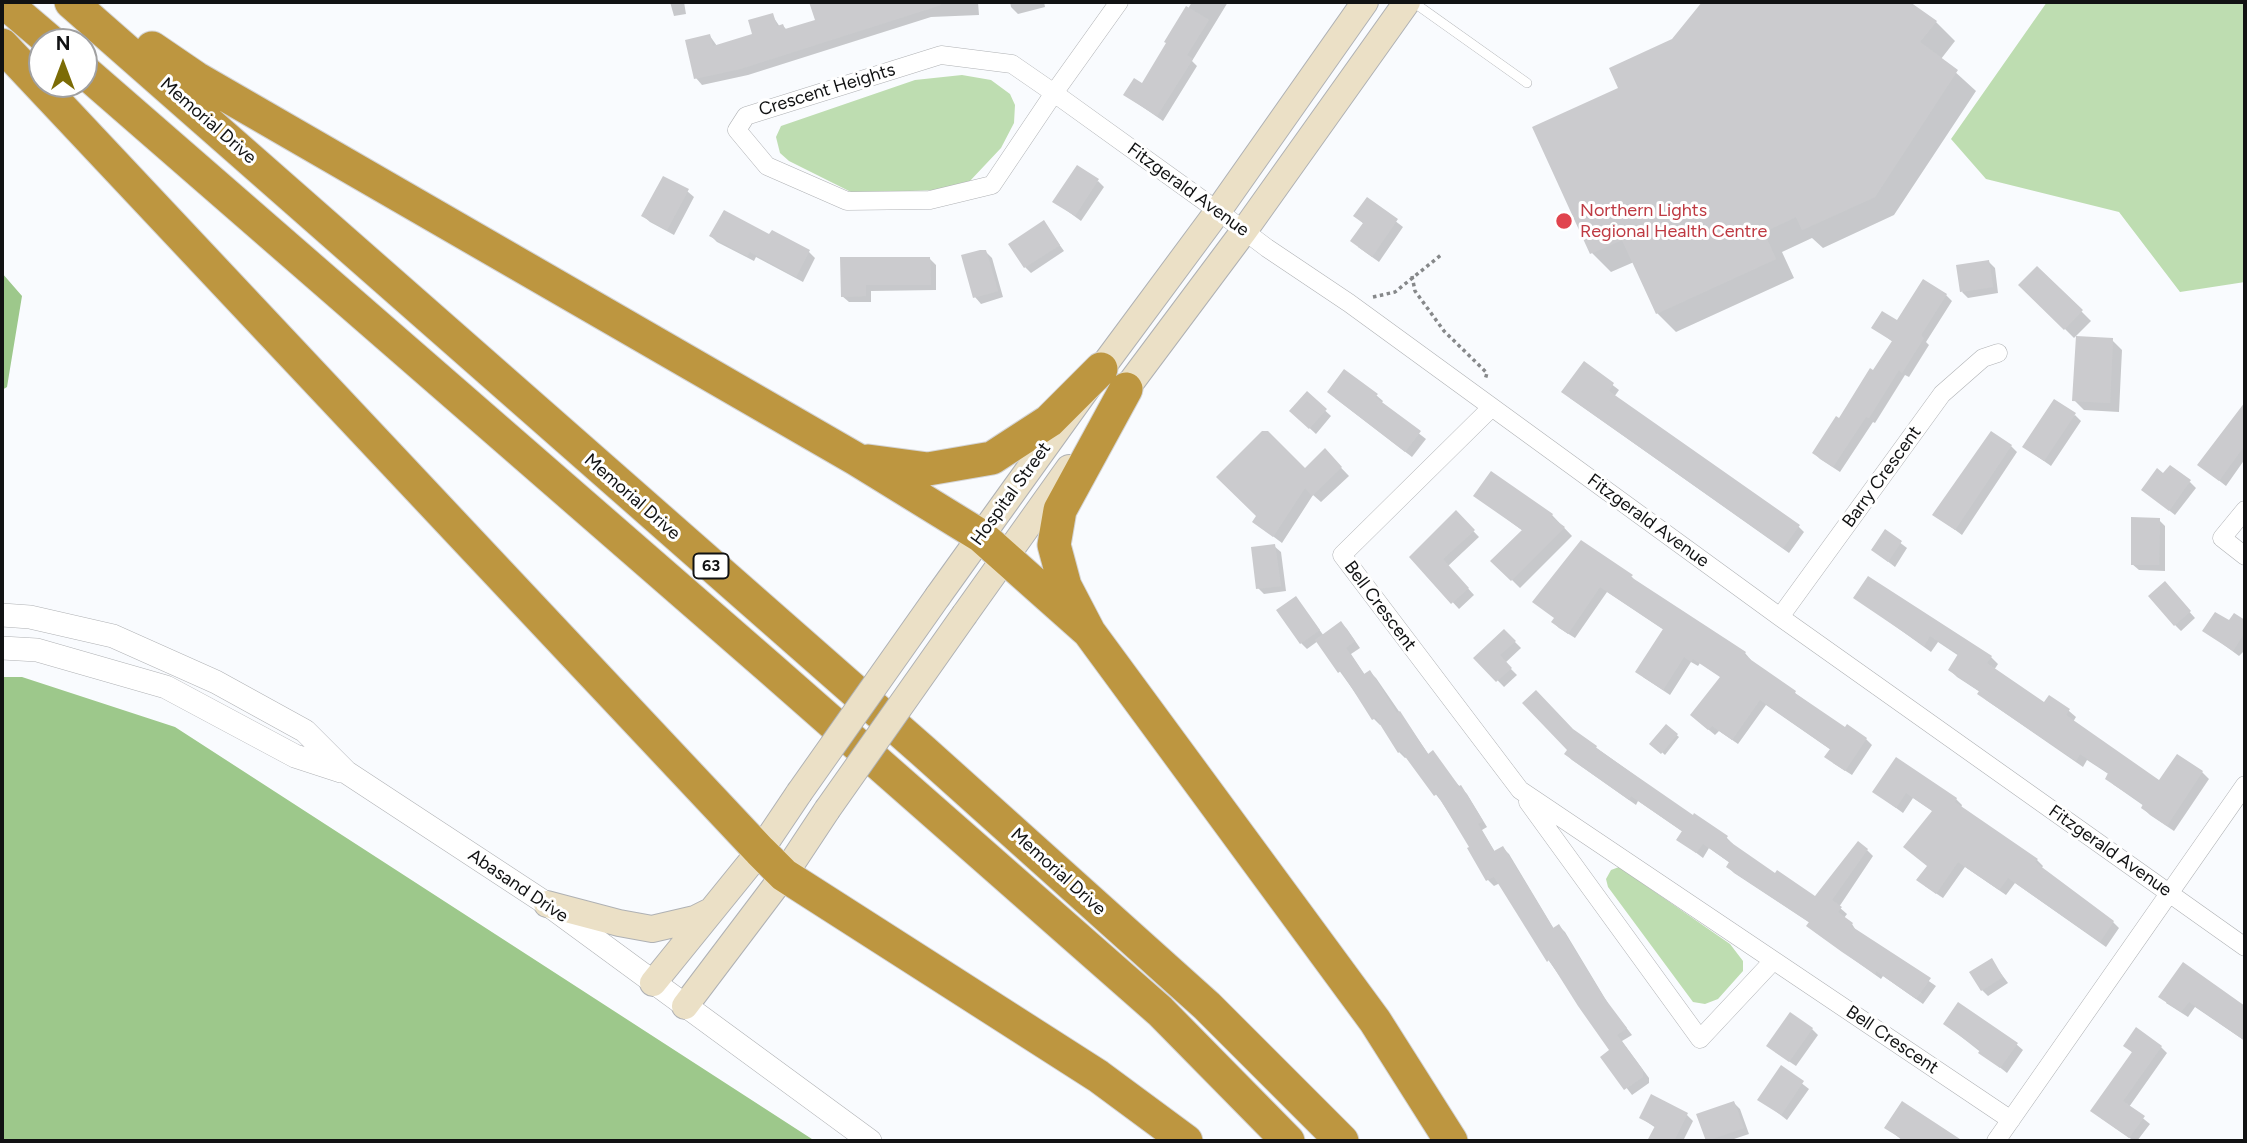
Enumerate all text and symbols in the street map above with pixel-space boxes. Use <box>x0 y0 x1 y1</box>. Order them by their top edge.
north arrow <box>28 28 98 98</box>
text: N <box>56 32 70 55</box>
street label: Crescent Heights <box>756 59 898 121</box>
street label: Memorial Drive <box>156 73 260 169</box>
street label: Fitzgerald Avenue <box>1123 139 1253 241</box>
place label: Northern Lights Regional Health Centre <box>1580 200 1767 242</box>
marker: Northern Lights Regional Health Centre <box>1554 211 1574 231</box>
street label: Barry Crescent <box>1838 422 1926 532</box>
street label: Hospital Street <box>966 438 1056 550</box>
street label: Memorial Drive <box>580 449 684 545</box>
street label: Fitzgerald Avenue <box>1583 470 1713 572</box>
road number: 63 <box>694 554 728 579</box>
street label: Bell Crescent <box>1339 557 1421 655</box>
street label: Fitzgerald Avenue <box>2044 801 2176 901</box>
street label: Memorial Drive <box>1006 824 1110 920</box>
street label: Abasand Drive <box>464 845 572 927</box>
street label: Bell Crescent <box>1842 1001 1942 1079</box>

